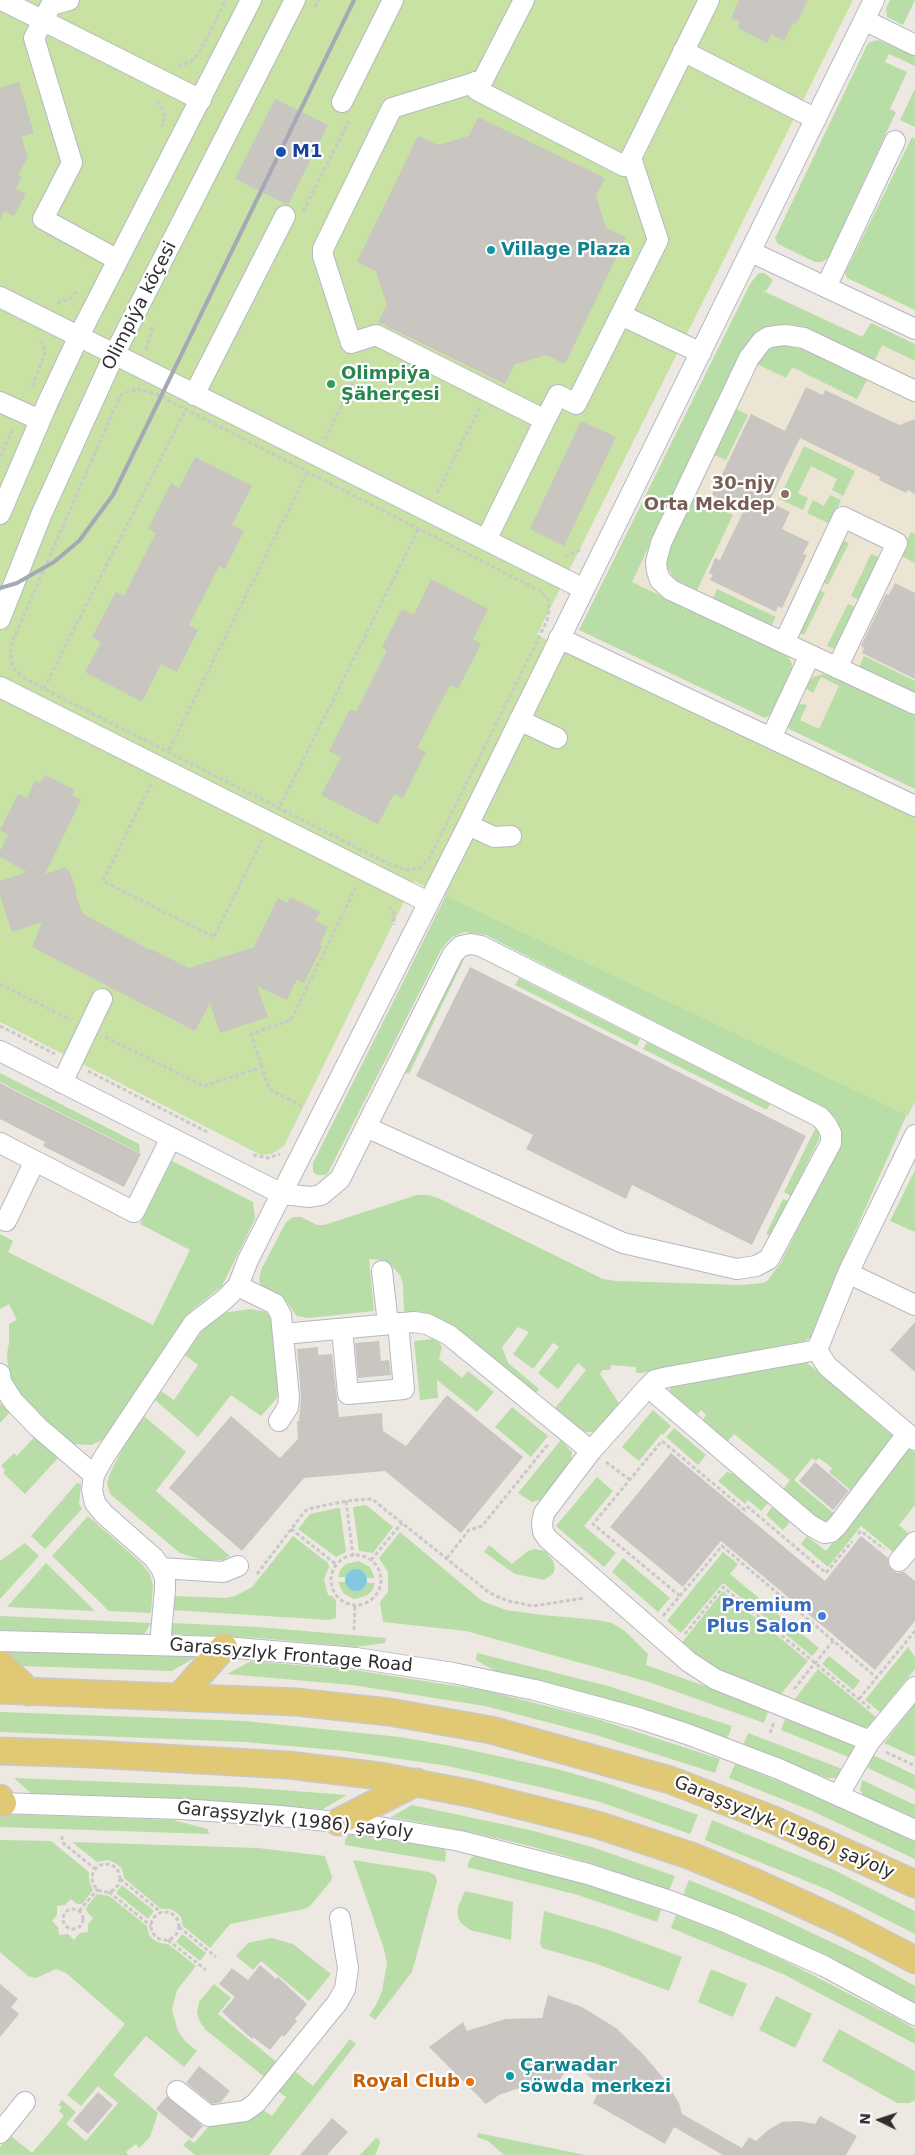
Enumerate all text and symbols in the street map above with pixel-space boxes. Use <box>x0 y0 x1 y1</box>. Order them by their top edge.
place label: M1 <box>292 141 322 163</box>
marker: M1 <box>274 145 288 159</box>
street label: Olimpiýa köçesi <box>98 238 182 374</box>
place label: Village Plaza <box>501 239 631 261</box>
marker: Village Plaza <box>485 244 497 256</box>
place label: Olimpiýa Şäherçesi <box>341 363 440 406</box>
marker: Olimpiýa Şäherçesi <box>325 378 337 390</box>
place label: 30-njy Orta Mekdep <box>644 473 775 516</box>
marker: 30-njy Orta Mekdep <box>779 488 791 500</box>
place label: Premium Plus Salon <box>706 1595 812 1638</box>
marker: Premium Plus Salon <box>816 1610 828 1622</box>
street label: Garassyzlyk Frontage Road <box>169 1635 413 1677</box>
street label: Garaşsyzlyk (1986) şaýoly <box>671 1772 897 1884</box>
street label: Garaşsyzlyk (1986) şaýoly <box>176 1798 414 1844</box>
place label: Çarwadar söwda merkezi <box>520 2055 671 2098</box>
marker: Çarwadar söwda merkezi <box>504 2070 516 2082</box>
place label: Royal Club <box>352 2071 460 2093</box>
marker: Royal Club <box>464 2076 476 2088</box>
north arrow <box>855 2095 905 2145</box>
text: N <box>857 2113 873 2125</box>

